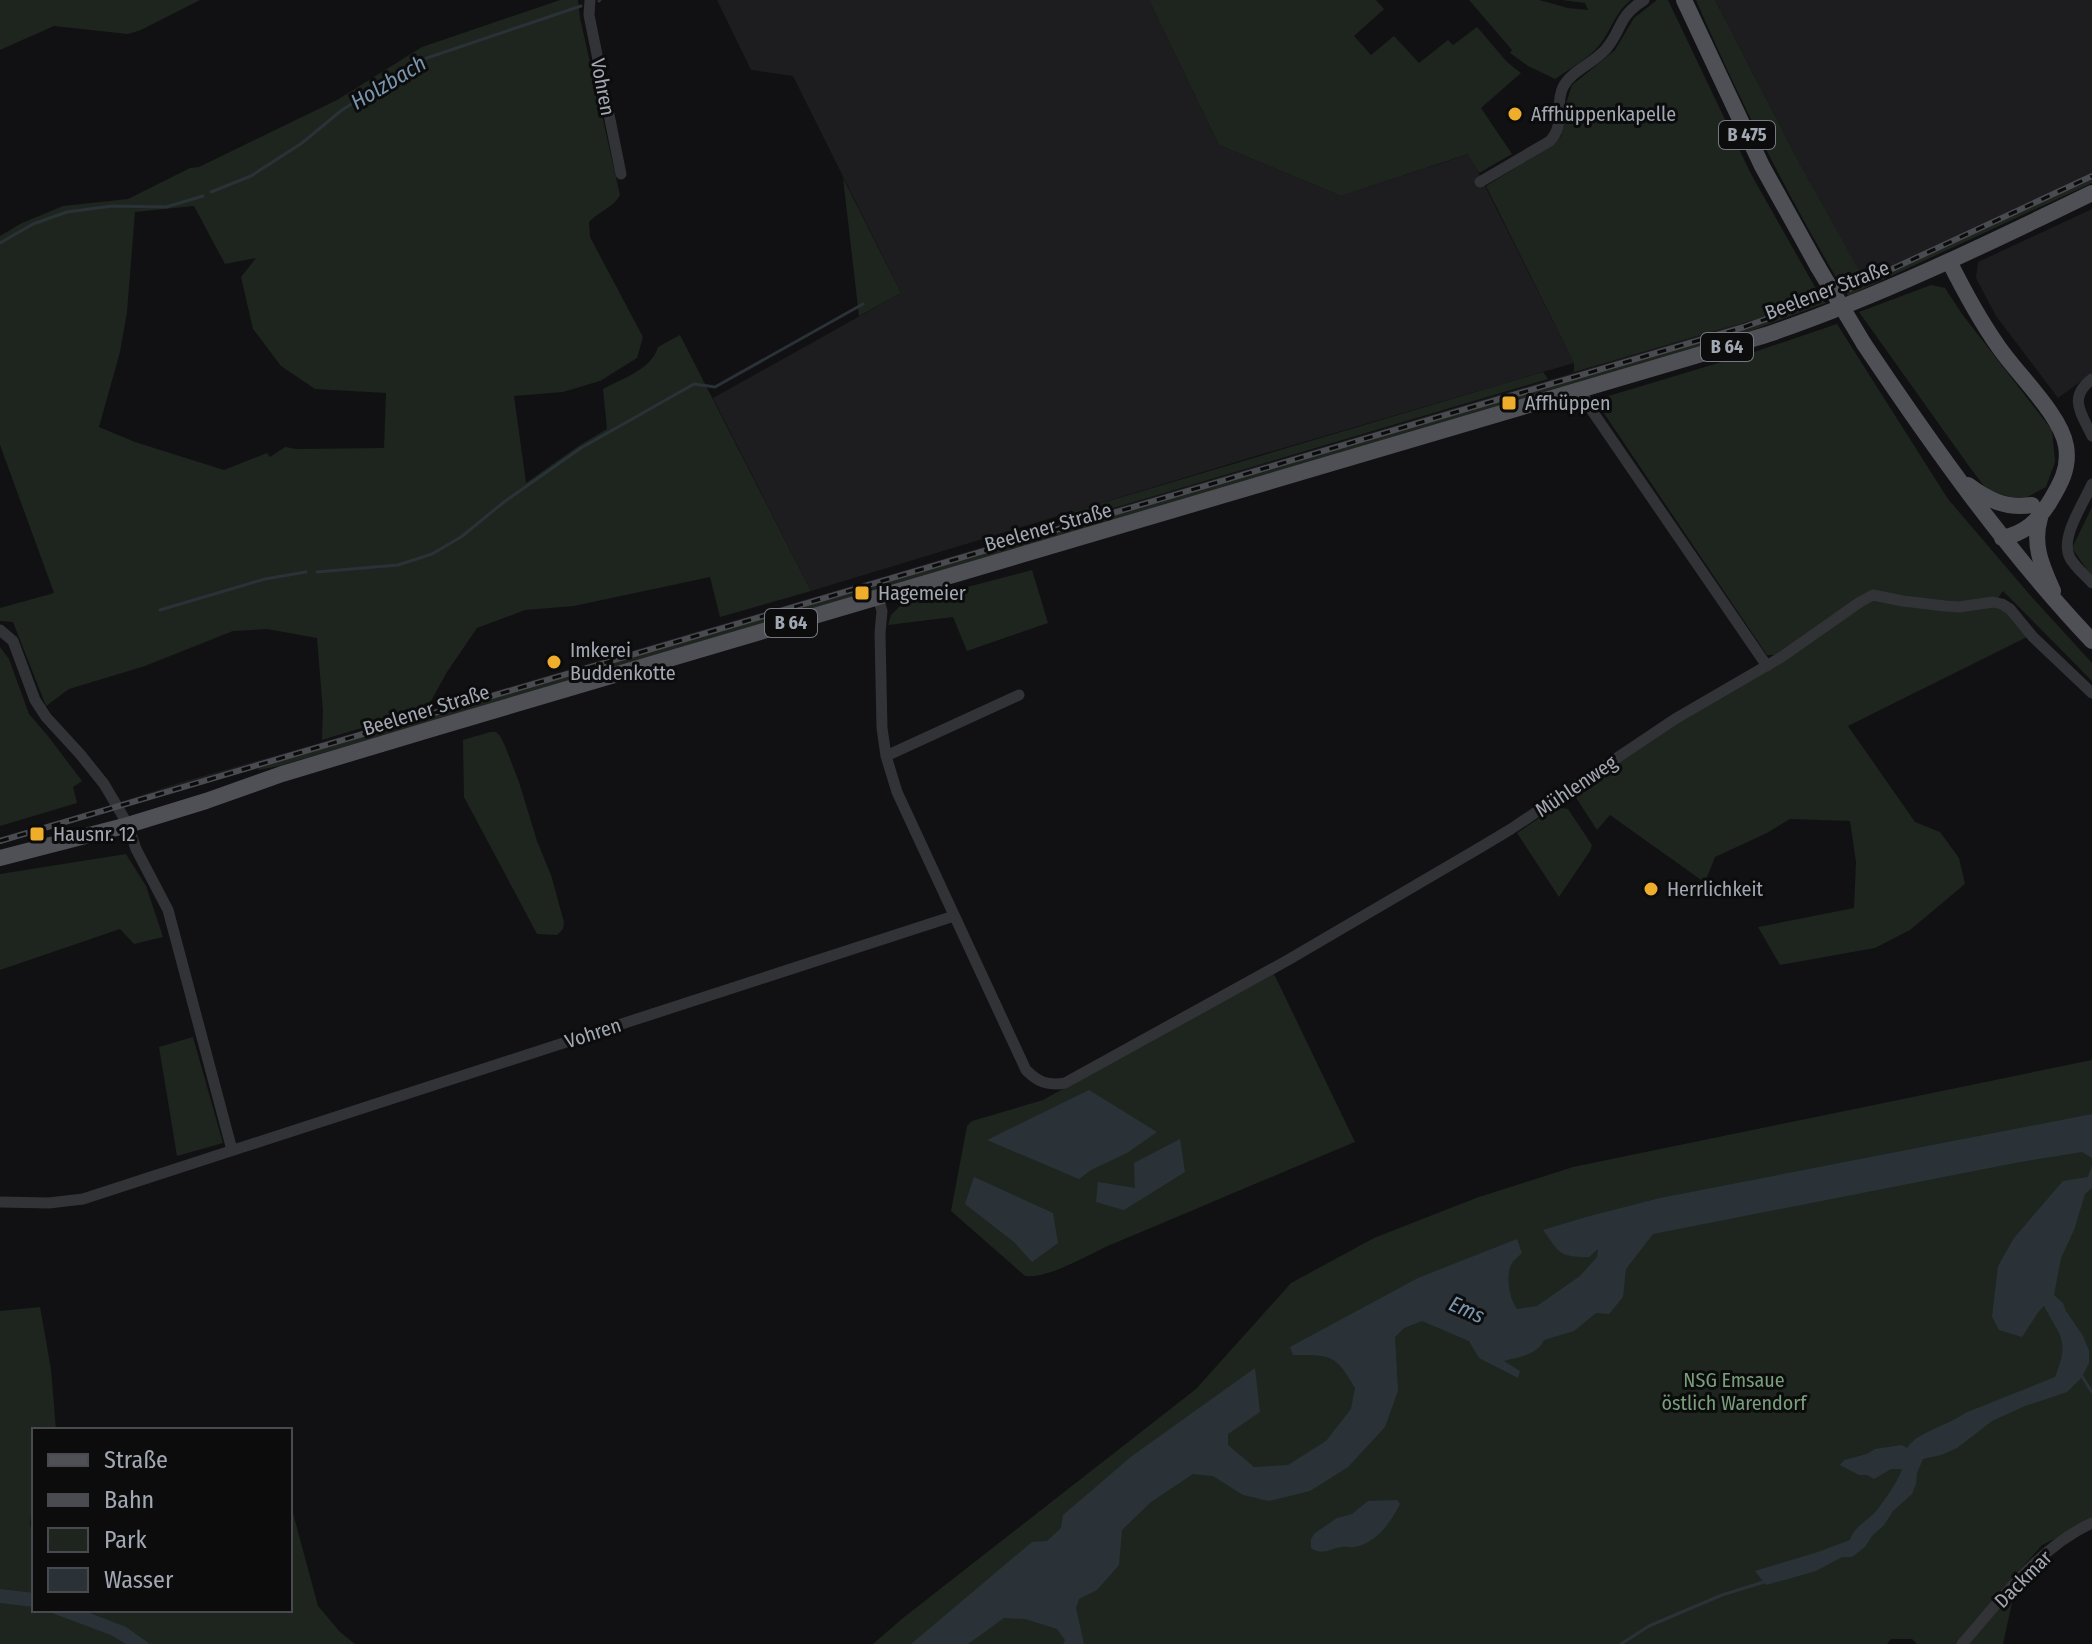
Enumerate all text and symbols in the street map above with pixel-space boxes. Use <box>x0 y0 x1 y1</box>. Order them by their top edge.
water label: Holzbach <box>346 49 431 115</box>
street label: Vohren <box>586 56 620 118</box>
place label: Affhüppenkapelle <box>1531 102 1676 126</box>
marker: Affhüppenkapelle <box>1506 105 1524 123</box>
road number: B 475 <box>1719 121 1775 149</box>
street label: Beelener Straße <box>1762 255 1892 325</box>
road number: B 64 <box>1701 333 1753 361</box>
place label: Affhüppen <box>1525 391 1610 415</box>
marker: Affhüppen <box>1500 394 1518 412</box>
street label: Beelener Straße <box>982 497 1114 557</box>
place label: Hagemeier <box>878 581 966 605</box>
marker: Hagemeier <box>853 584 871 602</box>
road number: B 64 <box>765 609 817 637</box>
place label: Imkerei Buddenkotte <box>570 638 676 685</box>
marker: Imkerei Buddenkotte <box>545 653 563 671</box>
street label: Beelener Straße <box>360 679 492 741</box>
street label: Mühlenweg <box>1531 750 1622 822</box>
place label: Hausnr. 12 <box>53 822 136 846</box>
marker: Hausnr. 12 <box>28 825 46 843</box>
place label: Herrlichkeit <box>1667 877 1763 901</box>
marker: Herrlichkeit <box>1642 880 1660 898</box>
street label: Vohren <box>562 1013 624 1053</box>
water label: Ems <box>1445 1290 1489 1329</box>
park label: NSG Emsaue östlich Warendorf <box>1662 1368 1808 1415</box>
legend <box>32 1428 292 1612</box>
text: Straße <box>104 1446 168 1474</box>
text: Bahn <box>104 1486 154 1514</box>
text: Park <box>104 1526 147 1554</box>
street label: Dackmar <box>1989 1545 2057 1613</box>
text: Wasser <box>104 1566 174 1594</box>

